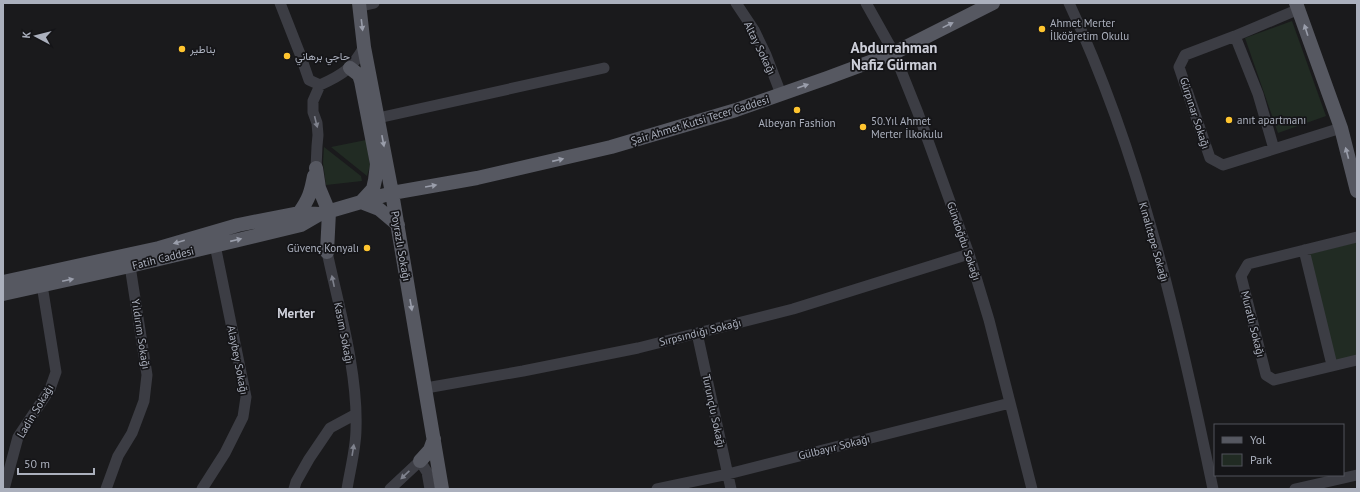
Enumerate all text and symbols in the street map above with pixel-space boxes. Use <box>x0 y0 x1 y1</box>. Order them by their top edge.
north arrow <box>16 16 56 56</box>
place label: Ahmet Merter İlköğretim Okulu <box>1050 16 1129 43</box>
one-way arrow <box>359 19 365 31</box>
street label: Altay Sokağı <box>741 19 779 77</box>
one-way arrow <box>943 22 954 28</box>
one-way arrow <box>1302 23 1308 35</box>
marker: Ahmet Merter İlköğretim Okulu <box>1037 24 1047 34</box>
text: K <box>19 30 33 39</box>
district label: Abdurrahman Nafiz Gürman <box>850 38 938 74</box>
place label: بناطير <box>189 42 216 56</box>
marker: بناطير <box>177 44 187 54</box>
place label: حاجي برهاني <box>295 49 350 66</box>
marker: حاجي برهاني <box>282 51 292 61</box>
street label: Gürpınar Sokağı <box>1177 75 1213 151</box>
one-way arrow <box>798 83 810 89</box>
street label: Şair Ahmet Kutsi Tecer Caddesi <box>629 92 771 148</box>
marker: Albeyan Fashion <box>792 105 802 115</box>
place label: anıt apartmanı <box>1237 113 1306 127</box>
place label: 50.Yıl Ahmet Merter İlkokulu <box>871 114 943 141</box>
marker: anıt apartmanı <box>1224 115 1234 125</box>
one-way arrow <box>313 116 319 128</box>
place label: Albeyan Fashion <box>758 116 836 130</box>
marker: 50.Yıl Ahmet Merter İlkokulu <box>858 122 868 132</box>
one-way arrow <box>380 134 386 147</box>
one-way arrow <box>1344 147 1350 159</box>
one-way arrow <box>552 156 564 162</box>
one-way arrow <box>425 183 437 189</box>
street label: Gündoğdu Sokağı <box>944 200 984 282</box>
street label: Kınalıtepe Sokağı <box>1136 201 1172 283</box>
street label: Poyrazlı Sokağı <box>388 210 414 282</box>
one-way arrow <box>230 237 242 243</box>
one-way arrow <box>173 239 185 245</box>
place label: Güvenç Konyalı <box>287 241 359 255</box>
marker: Güvenç Konyalı <box>362 243 372 253</box>
street label: Fatih Caddesi <box>131 244 195 272</box>
one-way arrow <box>330 275 336 287</box>
one-way arrow <box>62 276 75 282</box>
street label: Muratlı Sokağı <box>1238 289 1268 359</box>
street label: Yıldırım Sokağı <box>129 298 153 370</box>
one-way arrow <box>409 298 415 311</box>
street label: Kasım Sokağı <box>331 301 357 365</box>
district label: Merter <box>277 305 315 322</box>
street label: Sırpsındığı Sokağı <box>658 315 742 349</box>
street label: Alaybey Sokağı <box>224 324 252 396</box>
street label: Turunçlu Sokağı <box>699 373 729 449</box>
street label: Ladin Sokağı <box>14 382 56 440</box>
legend <box>1214 424 1344 476</box>
street label: Gülbayır Sokağı <box>797 431 871 463</box>
text: Yol <box>1250 432 1266 447</box>
one-way arrow <box>350 444 356 457</box>
scale bar <box>18 450 94 476</box>
text: Park <box>1250 452 1272 467</box>
text: 50 m <box>24 456 50 471</box>
one-way arrow <box>400 470 410 480</box>

